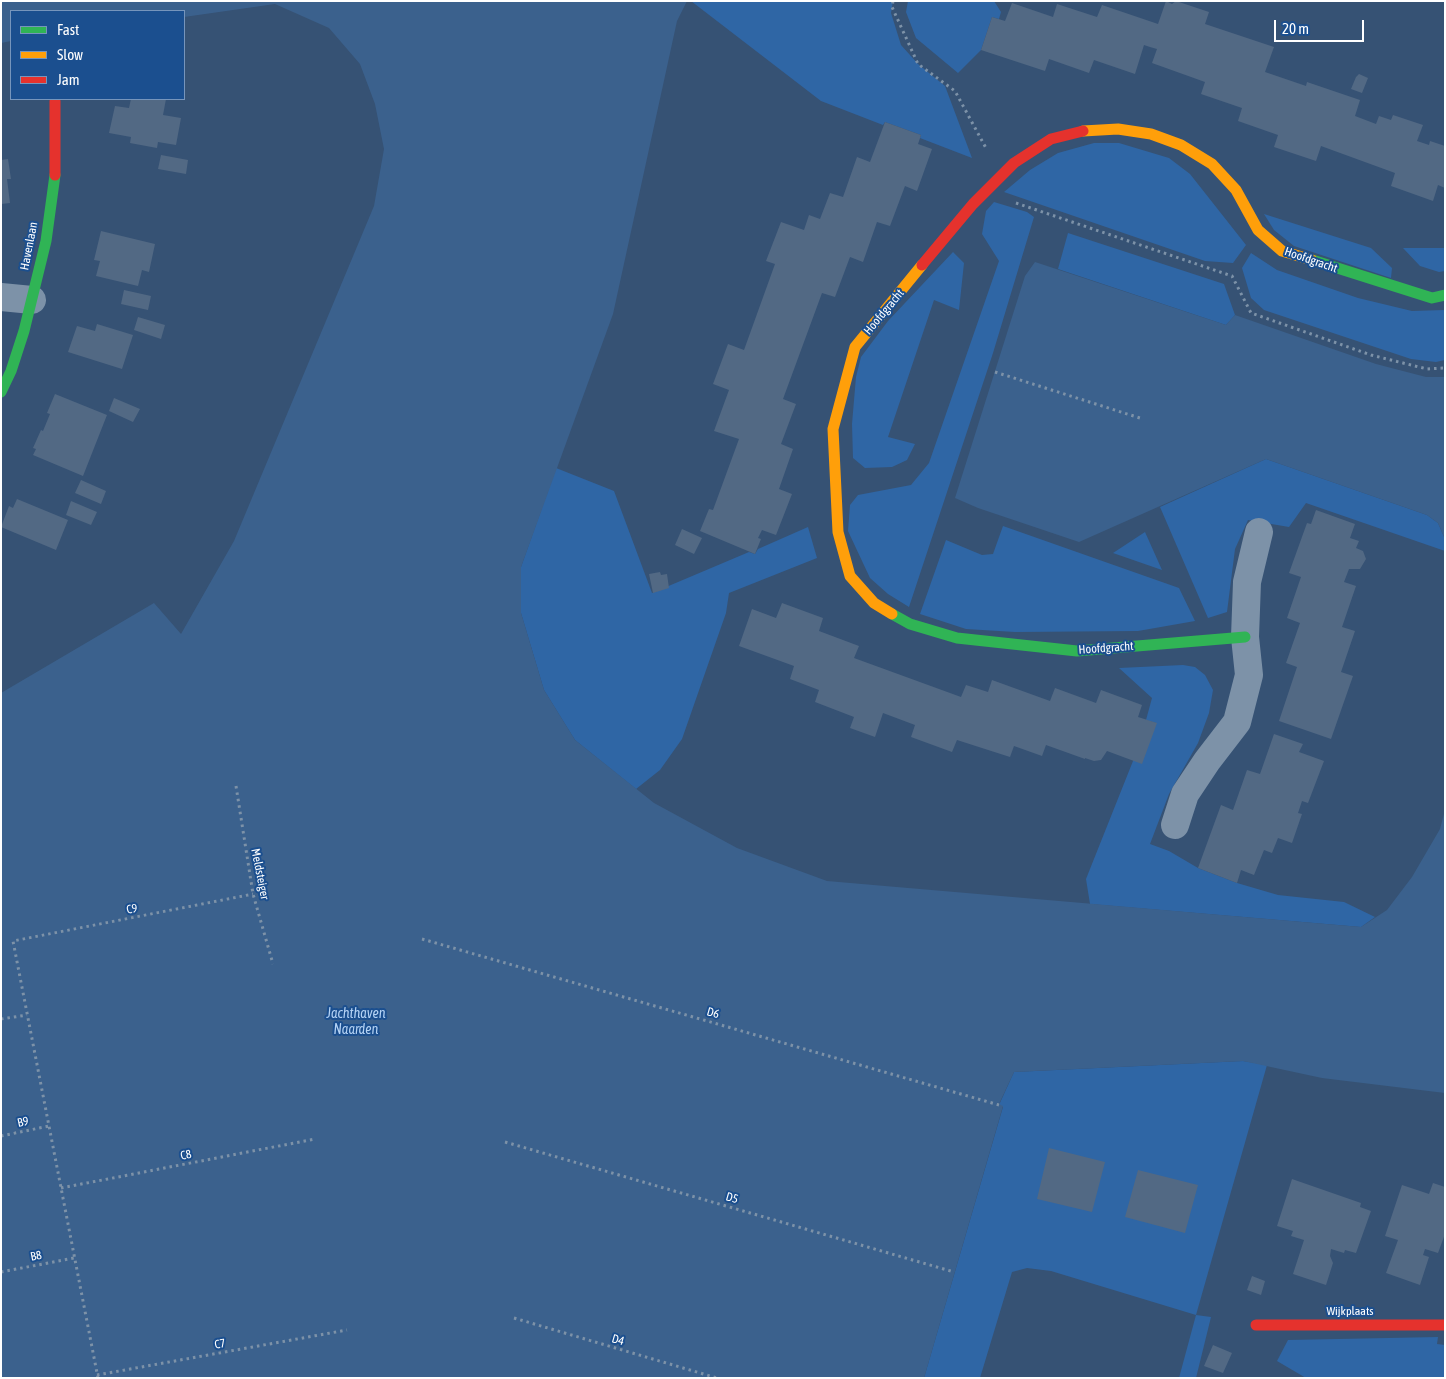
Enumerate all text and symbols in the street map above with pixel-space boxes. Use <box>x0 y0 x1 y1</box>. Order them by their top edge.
legend <box>10 10 185 100</box>
scale bar <box>1276 10 1366 42</box>
text: 20 m <box>1282 20 1309 37</box>
text: Fast <box>57 21 79 38</box>
text: Slow <box>57 46 83 63</box>
text: Jam <box>57 71 80 88</box>
street label: Havenlaan <box>17 221 41 271</box>
street label: Hoofdgracht <box>1283 244 1339 276</box>
street label: Hoofdgracht <box>861 286 907 338</box>
street label: Hoofdgracht <box>1078 639 1134 657</box>
street label: Meldsteiger <box>248 847 272 901</box>
street label: C9 <box>125 901 139 917</box>
street label: D6 <box>705 1004 721 1022</box>
water label: Jachthaven Naarden <box>326 1006 386 1038</box>
street label: B9 <box>16 1114 30 1130</box>
street label: C8 <box>179 1147 193 1163</box>
street label: D5 <box>724 1189 740 1207</box>
street label: B8 <box>29 1248 43 1264</box>
street label: Wijkplaats <box>1326 1304 1374 1318</box>
street label: D4 <box>610 1331 626 1349</box>
street label: C7 <box>213 1336 227 1352</box>

